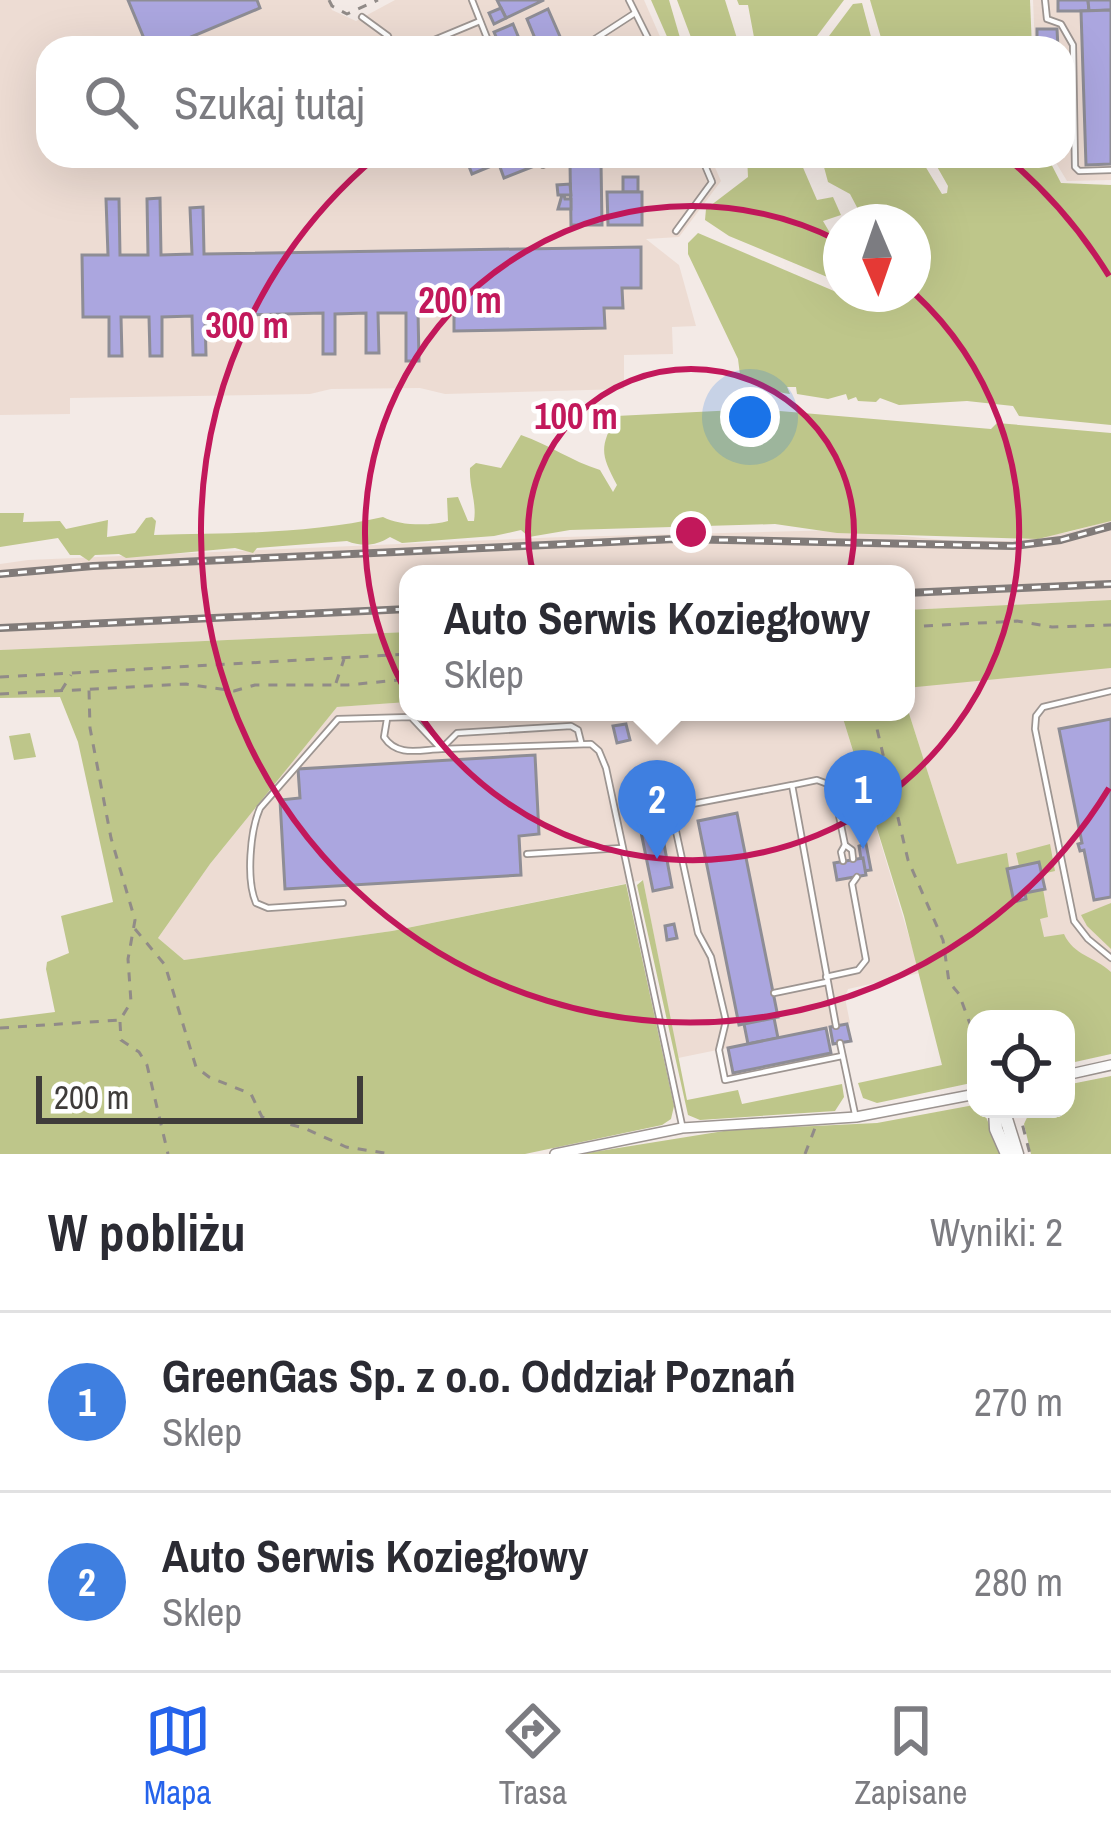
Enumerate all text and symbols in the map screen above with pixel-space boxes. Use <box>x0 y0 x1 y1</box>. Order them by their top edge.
search box <box>36 36 1075 168</box>
icon: search <box>78 69 144 135</box>
text: Szukaj tutaj <box>174 72 365 133</box>
north arrow <box>823 204 931 312</box>
text: 200 m <box>418 276 502 324</box>
text: 300 m <box>205 301 289 349</box>
your location <box>720 387 780 447</box>
text: 100 m <box>534 392 618 440</box>
centre of rings <box>670 511 712 553</box>
popup <box>399 565 915 721</box>
text: Auto Serwis Koziegłowy <box>444 587 870 648</box>
text: Sklep <box>444 648 524 700</box>
pin: 1 <box>824 750 902 849</box>
pin: 2 <box>618 760 696 859</box>
map controls <box>967 1010 1075 1118</box>
button: locate <box>967 1010 1075 1118</box>
scale bar <box>36 1070 363 1123</box>
text: 200 m <box>54 1075 129 1119</box>
text: W pobliżu <box>48 1198 245 1267</box>
text: Wyniki: 2 <box>930 1206 1063 1258</box>
text: GreenGas Sp. z o.o. Oddział Poznań <box>162 1345 796 1406</box>
text: 1 <box>78 1376 96 1428</box>
text: 270 m <box>974 1376 1063 1428</box>
text: Sklep <box>162 1406 242 1458</box>
text: Auto Serwis Koziegłowy <box>162 1525 589 1586</box>
text: 2 <box>78 1556 96 1608</box>
text: 280 m <box>974 1556 1063 1608</box>
text: Sklep <box>162 1586 242 1638</box>
tab: Mapa <box>144 1698 211 1814</box>
tab: Trasa <box>499 1698 567 1814</box>
tab: Zapisane <box>854 1698 967 1814</box>

